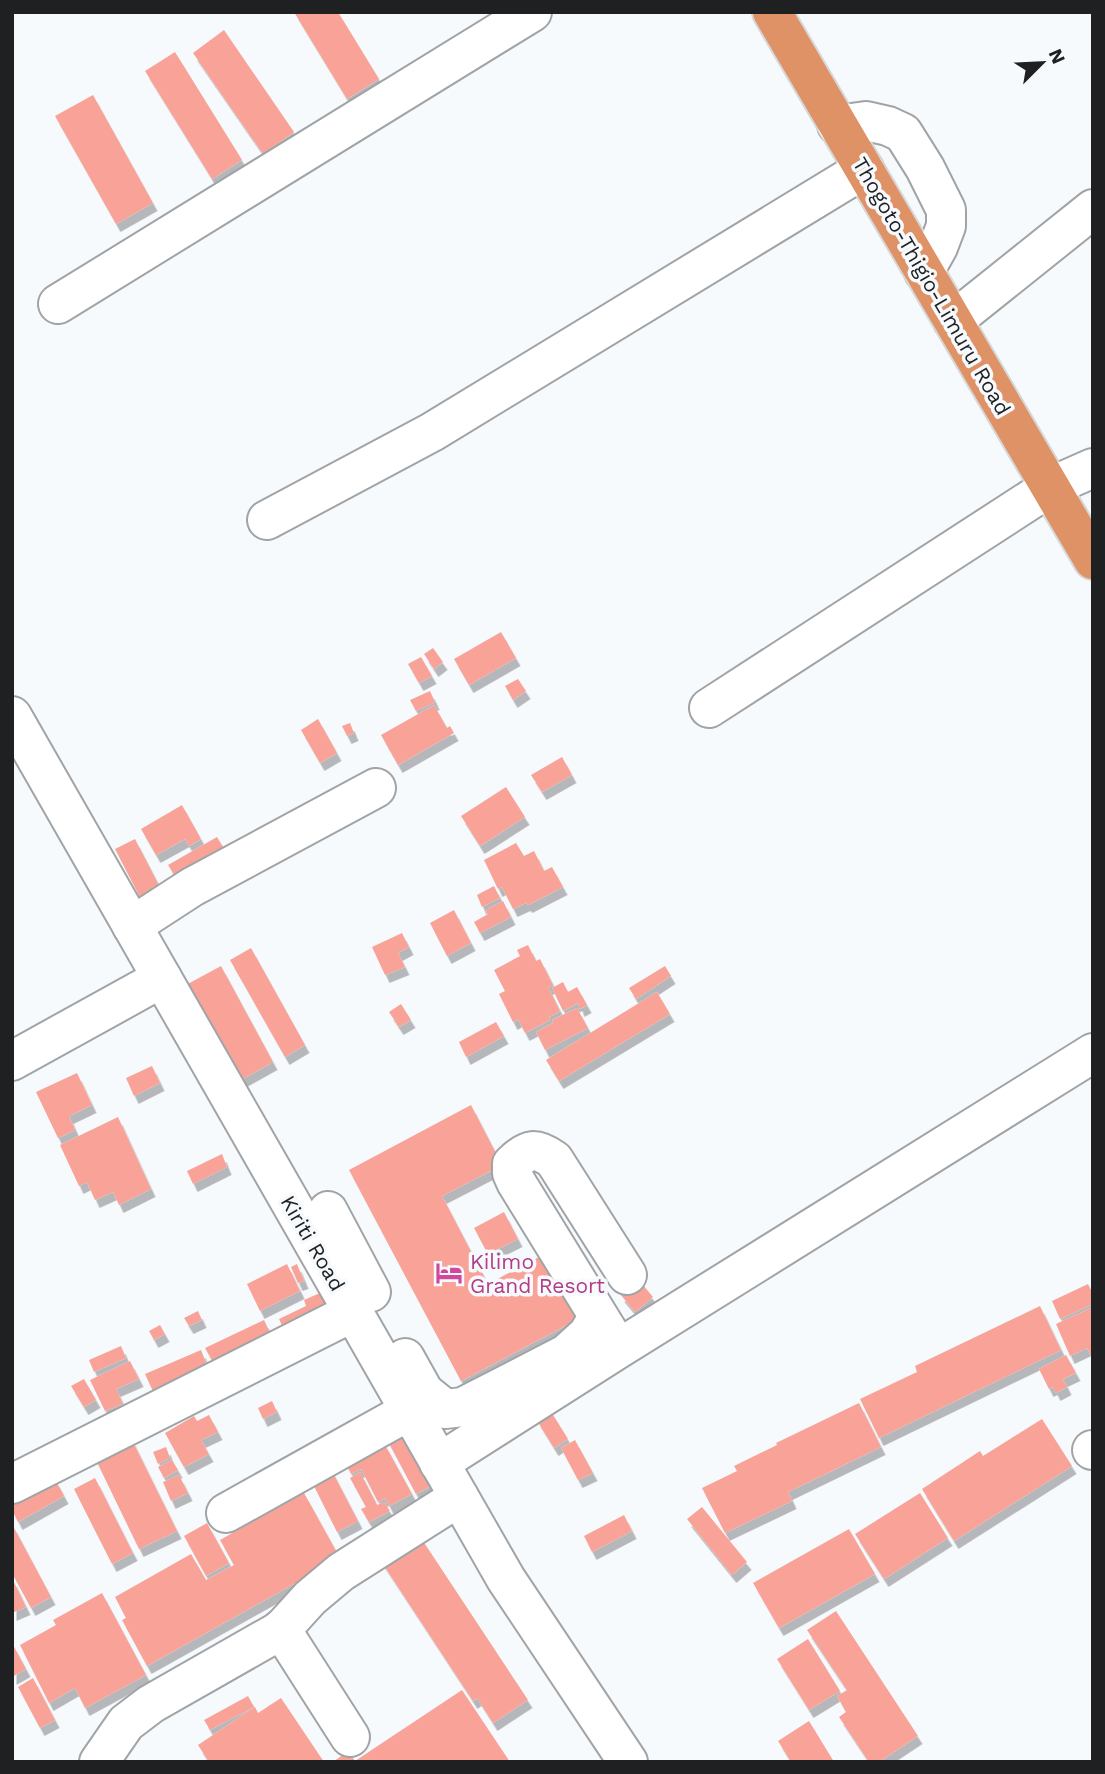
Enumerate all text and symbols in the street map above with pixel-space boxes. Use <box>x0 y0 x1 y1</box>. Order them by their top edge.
north arrow <box>1007 28 1077 98</box>
text: N <box>1044 45 1070 67</box>
street label: Thogoto-Thigio-Limuru Road <box>848 153 1016 419</box>
street label: Kiriti Road <box>276 1191 350 1295</box>
place label: Kilimo Grand Resort <box>470 1249 605 1298</box>
hotel icon: Kilimo Grand Resort <box>434 1258 464 1288</box>

